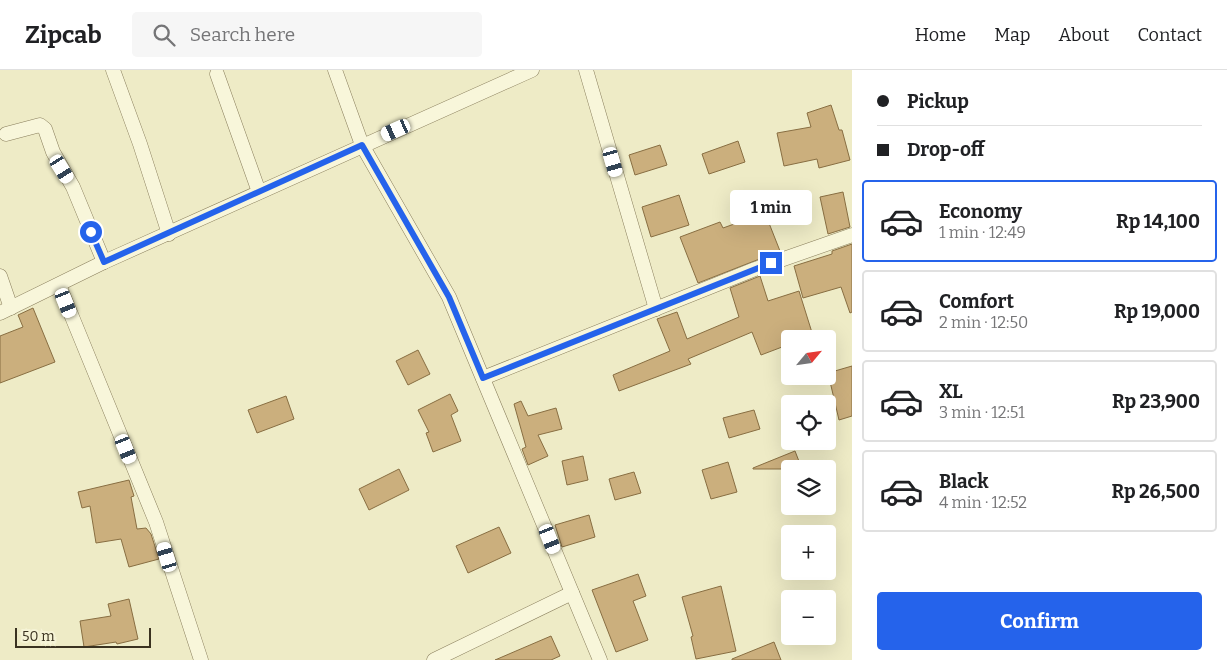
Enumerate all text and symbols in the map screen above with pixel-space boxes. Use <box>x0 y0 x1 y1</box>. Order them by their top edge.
search box <box>132 12 482 57</box>
text: Zipcab <box>25 21 102 49</box>
icon: search <box>150 21 178 49</box>
text: Search here <box>190 23 295 46</box>
text: Home <box>915 24 966 46</box>
text: Map <box>994 24 1030 46</box>
text: About <box>1058 24 1109 46</box>
text: Contact <box>1137 24 1202 46</box>
text: Pickup <box>907 90 969 113</box>
car <box>379 117 412 143</box>
text: Drop-off <box>907 138 985 161</box>
car <box>601 146 624 178</box>
car <box>47 152 76 186</box>
callout: 1 min <box>730 190 812 226</box>
text: 1 min <box>751 198 791 217</box>
icon: car <box>879 199 924 244</box>
text: Economy <box>939 200 1022 223</box>
text: Rp 14,100 <box>1116 210 1200 233</box>
route start <box>80 221 102 243</box>
text: 1 min · 12:49 <box>939 223 1026 242</box>
route end <box>760 252 782 274</box>
car <box>53 286 78 320</box>
icon: car <box>879 289 924 334</box>
text: Comfort <box>939 290 1014 313</box>
text: Rp 19,000 <box>1114 300 1200 323</box>
text: 2 min · 12:50 <box>939 313 1028 332</box>
north arrow <box>781 330 836 385</box>
map controls <box>781 330 836 645</box>
icon: car <box>879 379 924 424</box>
text: XL <box>939 380 963 403</box>
text: Rp 23,900 <box>1112 390 1200 413</box>
button: locate <box>781 395 836 450</box>
text: 3 min · 12:51 <box>939 403 1025 422</box>
car <box>113 432 138 466</box>
button: layers <box>781 460 836 515</box>
icon: car <box>879 469 924 514</box>
text: Black <box>939 470 989 493</box>
text: Rp 26,500 <box>1111 480 1200 503</box>
text: 4 min · 12:52 <box>939 493 1027 512</box>
car <box>537 522 562 556</box>
button: + <box>781 525 836 580</box>
car <box>155 540 178 574</box>
button: − <box>781 590 836 645</box>
button: Confirm <box>877 592 1202 650</box>
scale bar <box>15 625 151 648</box>
text: 50 m <box>22 628 55 645</box>

